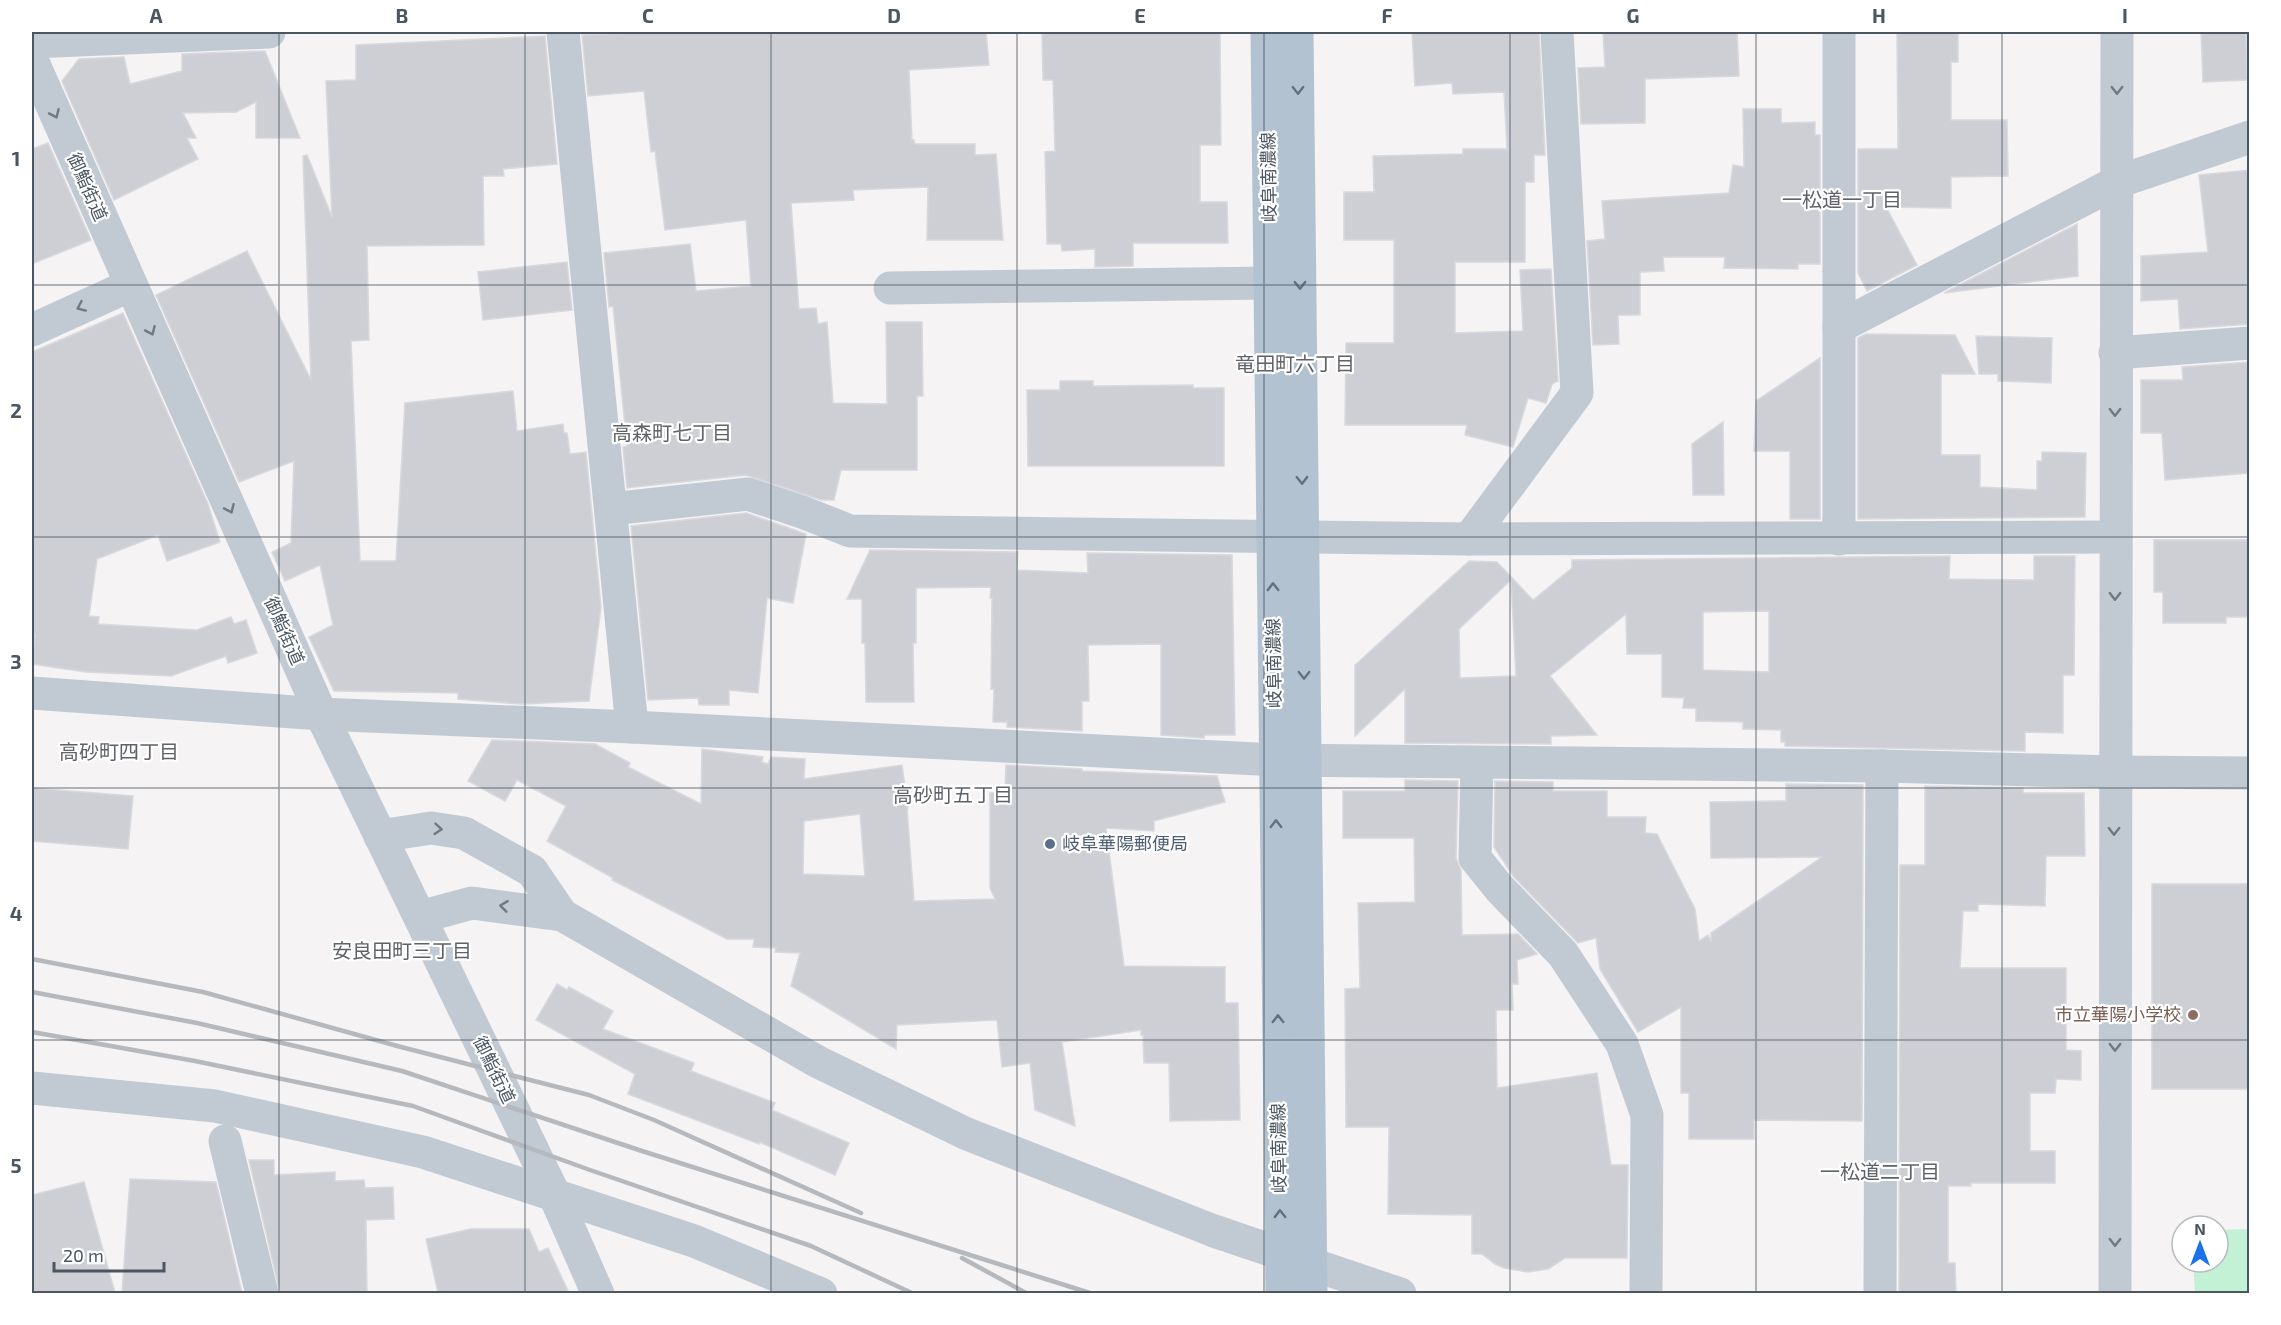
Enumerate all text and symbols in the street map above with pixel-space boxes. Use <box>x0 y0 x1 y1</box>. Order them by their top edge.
text: A <box>149 3 163 27</box>
text: B <box>396 3 408 27</box>
text: C <box>642 3 654 27</box>
text: D <box>887 3 901 27</box>
text: E <box>1134 3 1146 27</box>
text: F <box>1381 3 1393 27</box>
text: G <box>1627 3 1639 27</box>
text: H <box>1872 3 1886 27</box>
text: I <box>2122 3 2128 27</box>
one-way arrow <box>1292 85 1304 94</box>
one-way arrow <box>2111 85 2123 94</box>
one-way arrow <box>48 108 60 119</box>
street label: 岐阜南濃線 <box>1256 132 1280 222</box>
text: 1 <box>12 146 20 170</box>
street label: 御鮨街道 <box>63 149 113 224</box>
district label: 一松道一丁目 <box>1782 187 1902 211</box>
one-way arrow <box>1294 280 1306 289</box>
one-way arrow <box>77 300 88 312</box>
one-way arrow <box>144 324 156 335</box>
district label: 竜田町六丁目 <box>1235 351 1355 375</box>
text: 2 <box>10 398 22 422</box>
one-way arrow <box>2109 407 2121 416</box>
district label: 高森町七丁目 <box>612 420 732 444</box>
one-way arrow <box>1296 475 1308 484</box>
one-way arrow <box>223 503 235 514</box>
one-way arrow <box>1266 583 1279 592</box>
one-way arrow <box>2109 591 2121 600</box>
street label: 御鮨街道 <box>260 593 310 668</box>
street label: 岐阜南濃線 <box>1261 618 1285 708</box>
text: 3 <box>10 649 22 673</box>
one-way arrow <box>1298 670 1310 679</box>
district label: 高砂町四丁目 <box>59 739 179 763</box>
district label: 高砂町五丁目 <box>893 782 1013 806</box>
one-way arrow <box>1270 820 1282 829</box>
one-way arrow <box>434 822 443 835</box>
one-way arrow <box>2108 826 2120 835</box>
place label: 岐阜華陽郵便局 <box>1062 832 1188 854</box>
marker: 岐阜華陽郵便局 <box>1043 837 1057 851</box>
text: 4 <box>10 901 23 925</box>
one-way arrow <box>499 901 509 913</box>
district label: 安良田町三丁目 <box>332 938 472 962</box>
place label: 市立華陽小学校 <box>2055 1003 2181 1025</box>
marker: 市立華陽小学校 <box>2186 1008 2200 1022</box>
one-way arrow <box>1272 1015 1284 1024</box>
street label: 御鮨街道 <box>469 1032 521 1107</box>
one-way arrow <box>2109 1042 2121 1051</box>
street label: 岐阜南濃線 <box>1266 1103 1290 1193</box>
text: 5 <box>10 1153 22 1177</box>
district label: 一松道二丁目 <box>1820 1159 1940 1183</box>
one-way arrow <box>1274 1210 1286 1219</box>
north arrow <box>2170 1214 2230 1274</box>
text: N <box>2194 1219 2206 1238</box>
scale bar <box>54 1235 164 1273</box>
one-way arrow <box>2109 1237 2121 1246</box>
text: 20 m <box>63 1244 104 1266</box>

